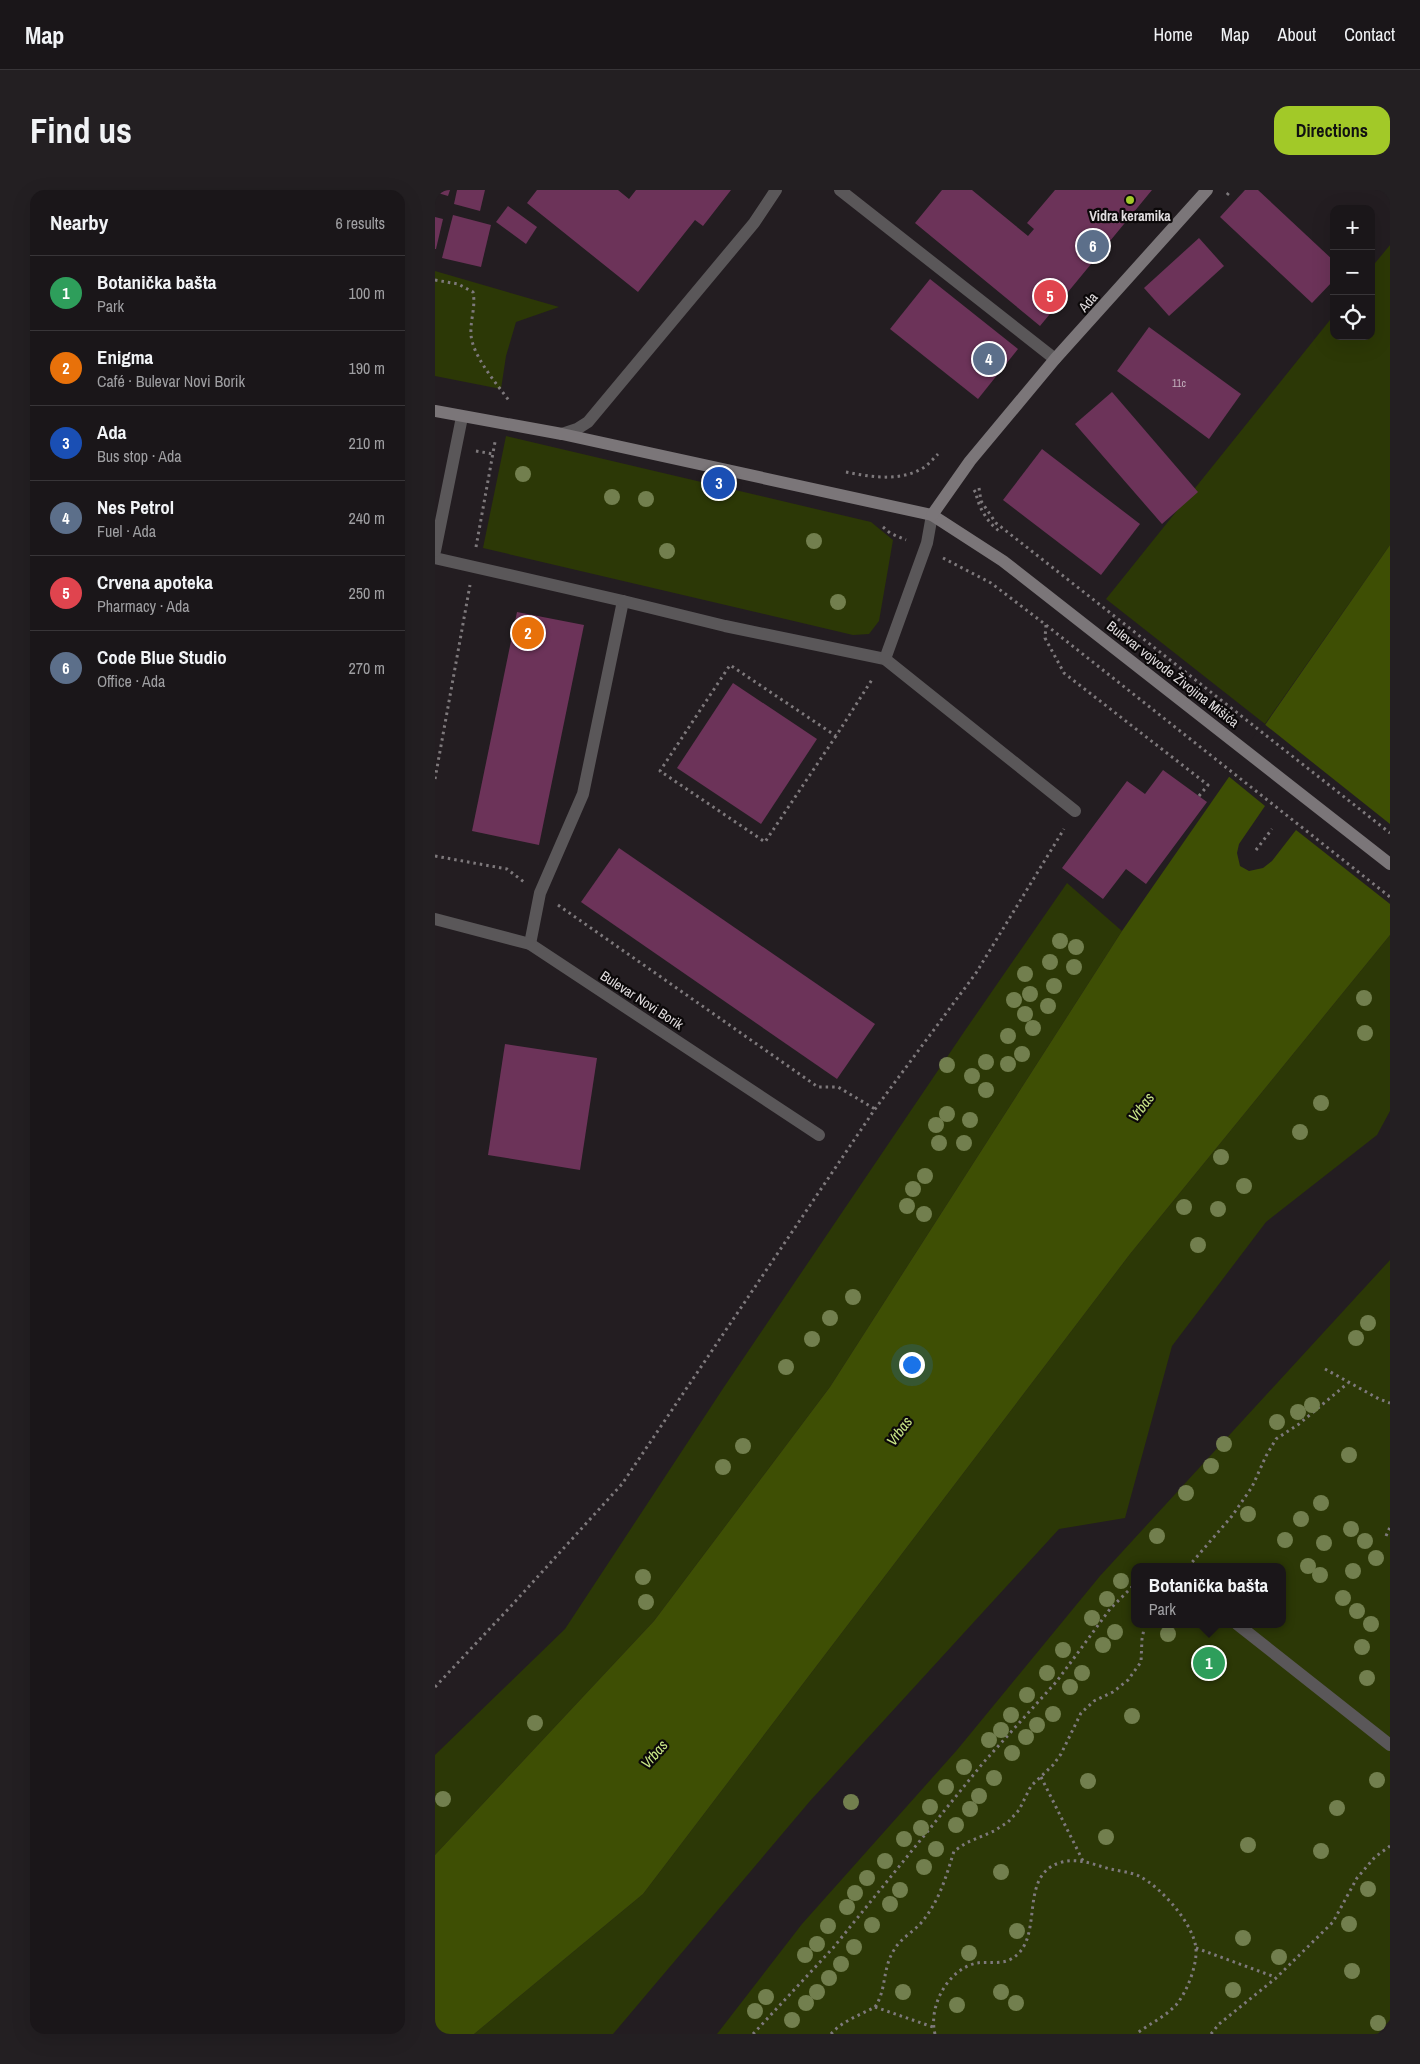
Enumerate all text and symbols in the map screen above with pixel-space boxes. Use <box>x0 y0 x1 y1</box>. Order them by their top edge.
text: Map <box>25 19 64 51</box>
text: Home <box>1153 22 1193 47</box>
text: Map <box>1221 22 1250 47</box>
text: About <box>1278 22 1316 47</box>
text: Contact <box>1344 22 1395 47</box>
button: Directions <box>1274 106 1390 155</box>
text: Find us <box>30 107 132 154</box>
marker: Vidra keramika <box>1124 194 1136 206</box>
map controls <box>1330 205 1375 340</box>
button: + <box>1330 205 1375 250</box>
place label: Vidra keramika <box>1089 207 1171 225</box>
text: Nearby <box>50 208 108 237</box>
text: 6 results <box>335 212 385 234</box>
pin: 6 <box>1077 227 1109 265</box>
button: − <box>1330 250 1375 295</box>
text: Botanička bašta <box>97 269 217 295</box>
pin: 5 <box>1034 277 1066 315</box>
text: 1 <box>62 282 70 304</box>
text: 100 m <box>349 282 385 304</box>
street label: Ada <box>1074 288 1102 316</box>
text: Park <box>97 295 124 317</box>
button: locate <box>1330 295 1375 340</box>
pin: 4 <box>973 340 1005 378</box>
text: Enigma <box>97 344 153 370</box>
text: 2 <box>62 357 70 379</box>
text: 190 m <box>349 357 385 379</box>
text: Café · Bulevar Novi Borik <box>97 370 245 392</box>
house number: 11c <box>1172 376 1186 390</box>
text: Ada <box>97 419 126 445</box>
text: 3 <box>62 432 70 454</box>
text: 210 m <box>349 432 385 454</box>
text: Bus stop · Ada <box>97 445 182 467</box>
pin: 3 <box>703 464 735 502</box>
text: Nes Petrol <box>97 494 174 520</box>
text: 4 <box>62 507 70 529</box>
text: 240 m <box>349 507 385 529</box>
text: Fuel · Ada <box>97 520 156 542</box>
text: Crvena apoteka <box>97 569 213 595</box>
text: 5 <box>62 582 70 604</box>
text: 250 m <box>349 582 385 604</box>
text: Pharmacy · Ada <box>97 595 190 617</box>
pin: 2 <box>512 614 544 652</box>
street label: Bulevar vojvode Živojina Mišića <box>1103 617 1243 732</box>
text: Code Blue Studio <box>97 644 227 670</box>
text: 6 <box>62 657 70 679</box>
text: 270 m <box>349 657 385 679</box>
text: Office · Ada <box>97 670 165 692</box>
street label: Bulevar Novi Borik <box>597 966 687 1034</box>
water label: Vrbas <box>1123 1088 1159 1126</box>
your location <box>899 1352 925 1378</box>
water label: Vrbas <box>881 1412 917 1450</box>
popup <box>1131 1563 1286 1628</box>
text: Botanička bašta <box>1149 1572 1268 1598</box>
text: Park <box>1149 1598 1176 1620</box>
pin: 1 <box>1193 1644 1225 1682</box>
water label: Vrbas <box>636 1735 672 1773</box>

